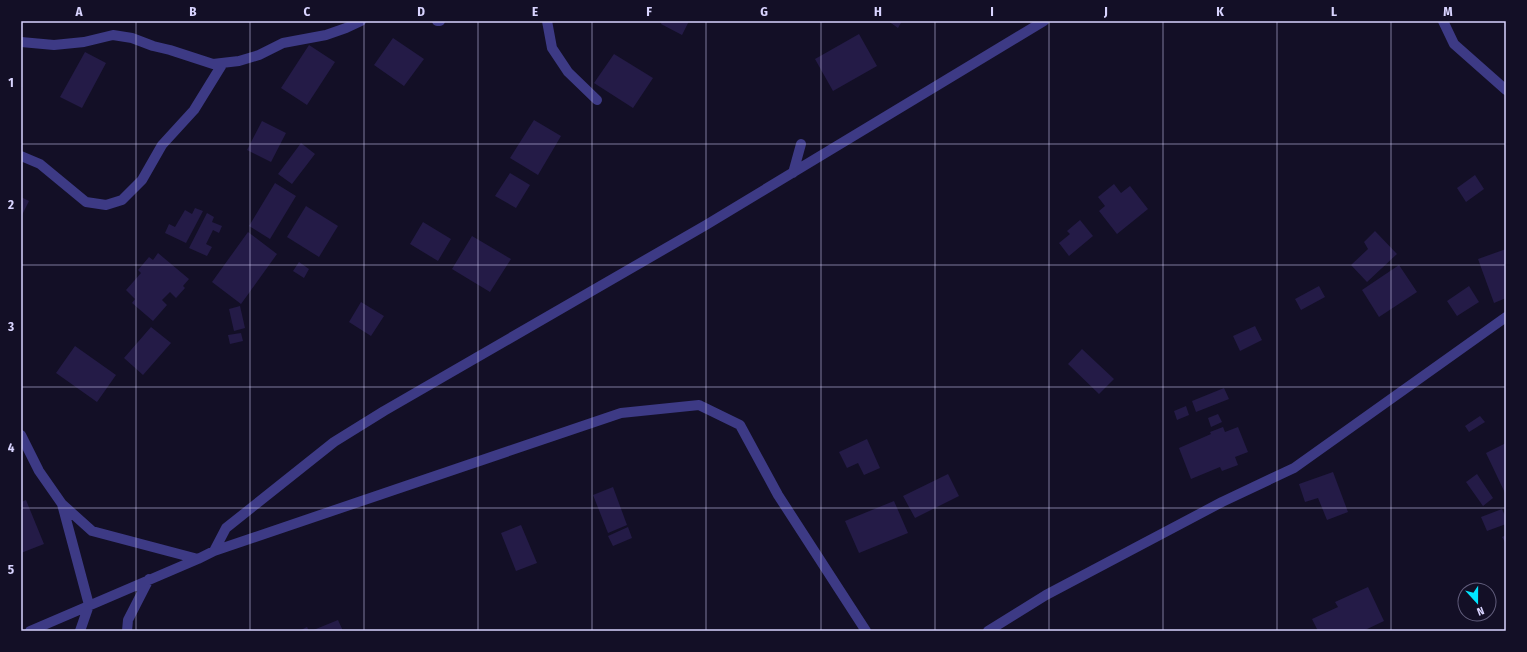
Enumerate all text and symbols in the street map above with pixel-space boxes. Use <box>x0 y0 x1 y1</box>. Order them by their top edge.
text: A <box>74 4 83 19</box>
text: B <box>189 4 197 19</box>
text: C <box>304 4 311 19</box>
text: D <box>417 4 425 19</box>
text: E <box>532 4 538 19</box>
text: F <box>646 4 652 19</box>
text: G <box>760 4 768 19</box>
text: H <box>874 4 882 19</box>
text: I <box>990 4 994 19</box>
text: J <box>1103 4 1108 19</box>
text: K <box>1216 4 1224 19</box>
text: L <box>1331 4 1337 19</box>
text: M <box>1443 4 1453 19</box>
text: 1 <box>8 75 14 90</box>
text: 2 <box>7 197 14 212</box>
text: 3 <box>7 319 14 334</box>
text: 4 <box>8 440 15 455</box>
text: 5 <box>8 562 14 577</box>
north arrow <box>1457 582 1497 622</box>
text: N <box>1475 604 1486 618</box>

